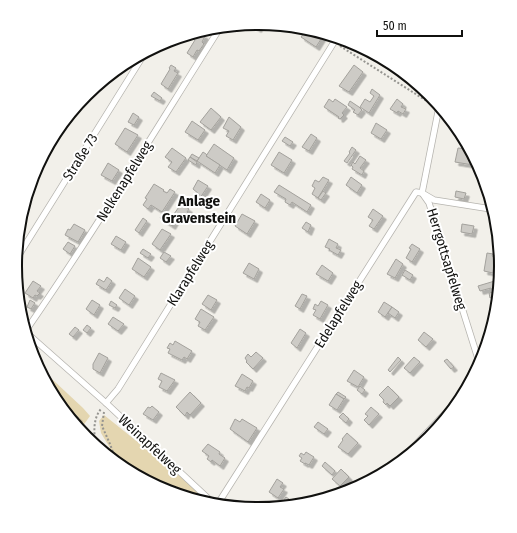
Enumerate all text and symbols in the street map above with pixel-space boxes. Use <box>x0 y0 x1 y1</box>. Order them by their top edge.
scale bar <box>377 12 462 38</box>
text: 50 m <box>383 19 407 33</box>
street label: Straße 73 <box>59 131 102 184</box>
street label: Nelkenapfelweg <box>93 138 156 225</box>
district label: Anlage Gravenstein <box>162 192 236 227</box>
street label: Herrgottsapfelweg <box>423 206 470 312</box>
street label: Klarapfelweg <box>164 237 217 309</box>
street label: Edelapfelweg <box>311 277 366 351</box>
street label: Weinapfelweg <box>115 411 185 478</box>

